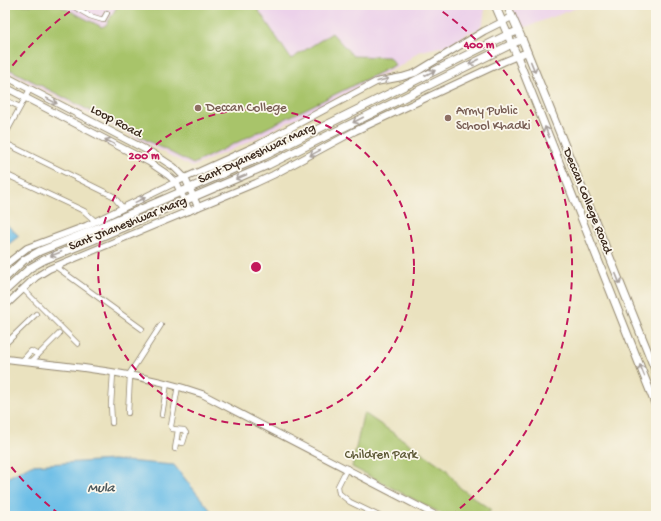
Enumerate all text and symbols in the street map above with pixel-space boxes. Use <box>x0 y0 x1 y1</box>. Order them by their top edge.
text: 400 m <box>463 39 495 53</box>
one-way arrow <box>468 59 480 66</box>
one-way arrow <box>530 61 537 73</box>
one-way arrow <box>423 69 435 76</box>
one-way arrow <box>376 76 389 83</box>
one-way arrow <box>46 97 58 105</box>
place label: Deccan College <box>205 101 287 116</box>
street label: Loop Road <box>88 102 146 142</box>
marker: Deccan College <box>193 103 203 113</box>
place label: Army Public School Khadki <box>456 104 531 134</box>
marker: Army Public School Khadki <box>443 113 453 123</box>
one-way arrow <box>352 117 364 124</box>
street label: Sant Dyaneshwar Marg <box>196 120 318 188</box>
one-way arrow <box>543 126 550 138</box>
one-way arrow <box>104 138 116 145</box>
street label: Deccan College Road <box>559 145 616 257</box>
one-way arrow <box>309 149 321 157</box>
text: 200 m <box>129 150 160 164</box>
one-way arrow <box>235 173 247 181</box>
street label: Sant Jnaneshwar Marg <box>67 193 189 255</box>
one-way arrow <box>134 196 146 203</box>
one-way arrow <box>51 251 63 259</box>
centre of rings <box>249 260 263 274</box>
one-way arrow <box>615 272 623 284</box>
one-way arrow <box>637 364 645 376</box>
park label: Children Park <box>345 448 419 463</box>
water label: Mula <box>87 480 116 498</box>

